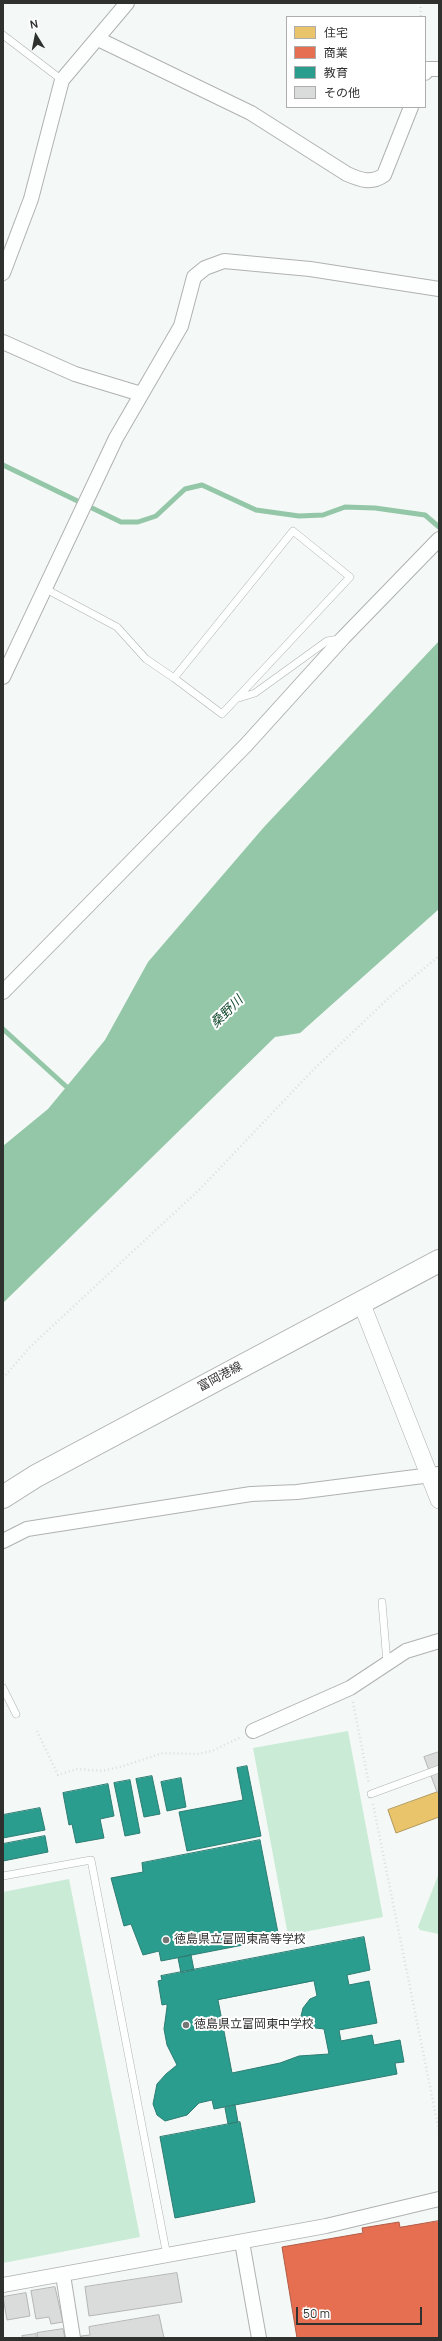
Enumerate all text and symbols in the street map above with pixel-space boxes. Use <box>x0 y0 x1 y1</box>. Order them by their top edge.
north arrow <box>16 16 56 56</box>
text: N <box>29 16 39 32</box>
legend <box>286 16 426 108</box>
text: 住宅 <box>324 24 348 41</box>
text: 商業 <box>324 44 348 61</box>
text: 教育 <box>324 64 348 81</box>
text: その他 <box>324 84 360 101</box>
water label: 桑野川 <box>208 993 246 1031</box>
street label: 富岡港線 <box>195 1359 245 1395</box>
place label: 徳島県立富岡東高等学校 <box>174 1933 306 1947</box>
marker: 徳島県立富岡東高等学校 <box>161 1935 171 1945</box>
place label: 徳島県立富岡東中学校 <box>194 2018 314 2032</box>
marker: 徳島県立富岡東中学校 <box>181 2020 191 2030</box>
scale bar <box>298 2299 424 2325</box>
text: 50 m <box>303 2305 330 2322</box>

